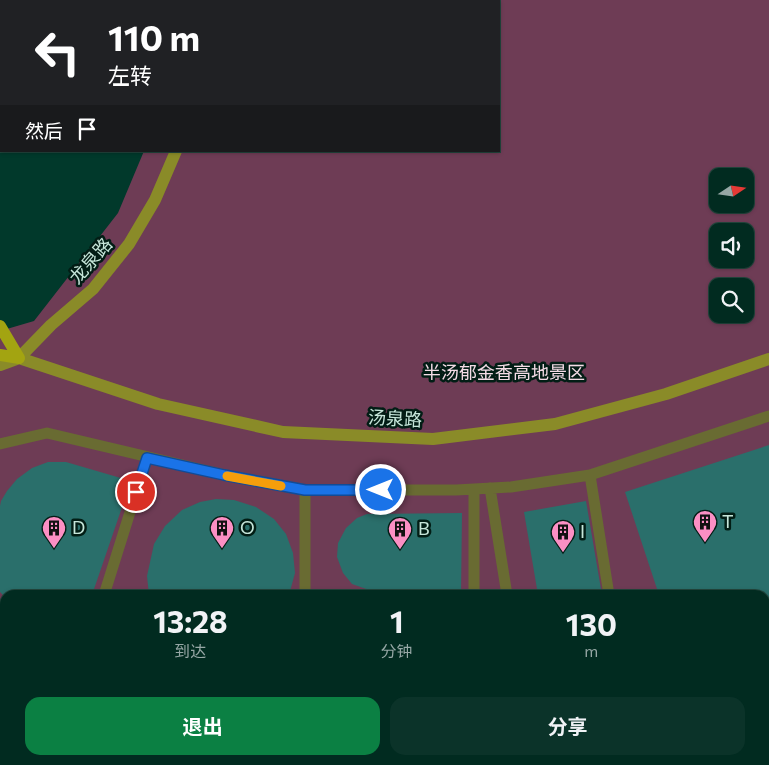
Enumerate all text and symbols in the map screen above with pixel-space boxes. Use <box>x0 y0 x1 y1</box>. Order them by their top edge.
text: 110 m <box>108 15 200 58</box>
icon: left <box>25 20 90 85</box>
text: 左转 <box>108 62 152 89</box>
icon: arrive <box>73 115 101 143</box>
text: 然后 <box>25 119 63 142</box>
north arrow <box>709 168 754 212</box>
map controls <box>709 168 754 323</box>
button: sound <box>709 223 754 268</box>
street label: 龙泉路 <box>64 233 116 288</box>
button: search <box>709 278 754 323</box>
park label: 半汤郁金香高地景区 <box>423 361 585 383</box>
street label: 汤泉路 <box>368 406 423 430</box>
position arrow <box>354 463 406 515</box>
pin <box>115 471 157 513</box>
icon: arrive <box>122 478 150 506</box>
building icon: T <box>692 509 718 543</box>
place label: T <box>722 510 734 532</box>
building icon: D <box>41 515 67 549</box>
building icon: O <box>209 515 235 549</box>
place label: D <box>72 516 85 538</box>
place label: O <box>240 516 255 538</box>
building icon: B <box>387 516 413 550</box>
place label: B <box>418 517 430 539</box>
building icon: I <box>550 519 576 553</box>
place label: I <box>580 520 585 542</box>
text: 13:28 <box>153 602 228 639</box>
text: 1 <box>390 602 403 639</box>
text: 130 <box>566 605 617 642</box>
text: 到达 <box>174 641 206 660</box>
text: 分钟 <box>381 641 413 660</box>
text: m <box>584 641 598 660</box>
button: 退出 <box>25 697 380 755</box>
button: 分享 <box>390 697 745 755</box>

